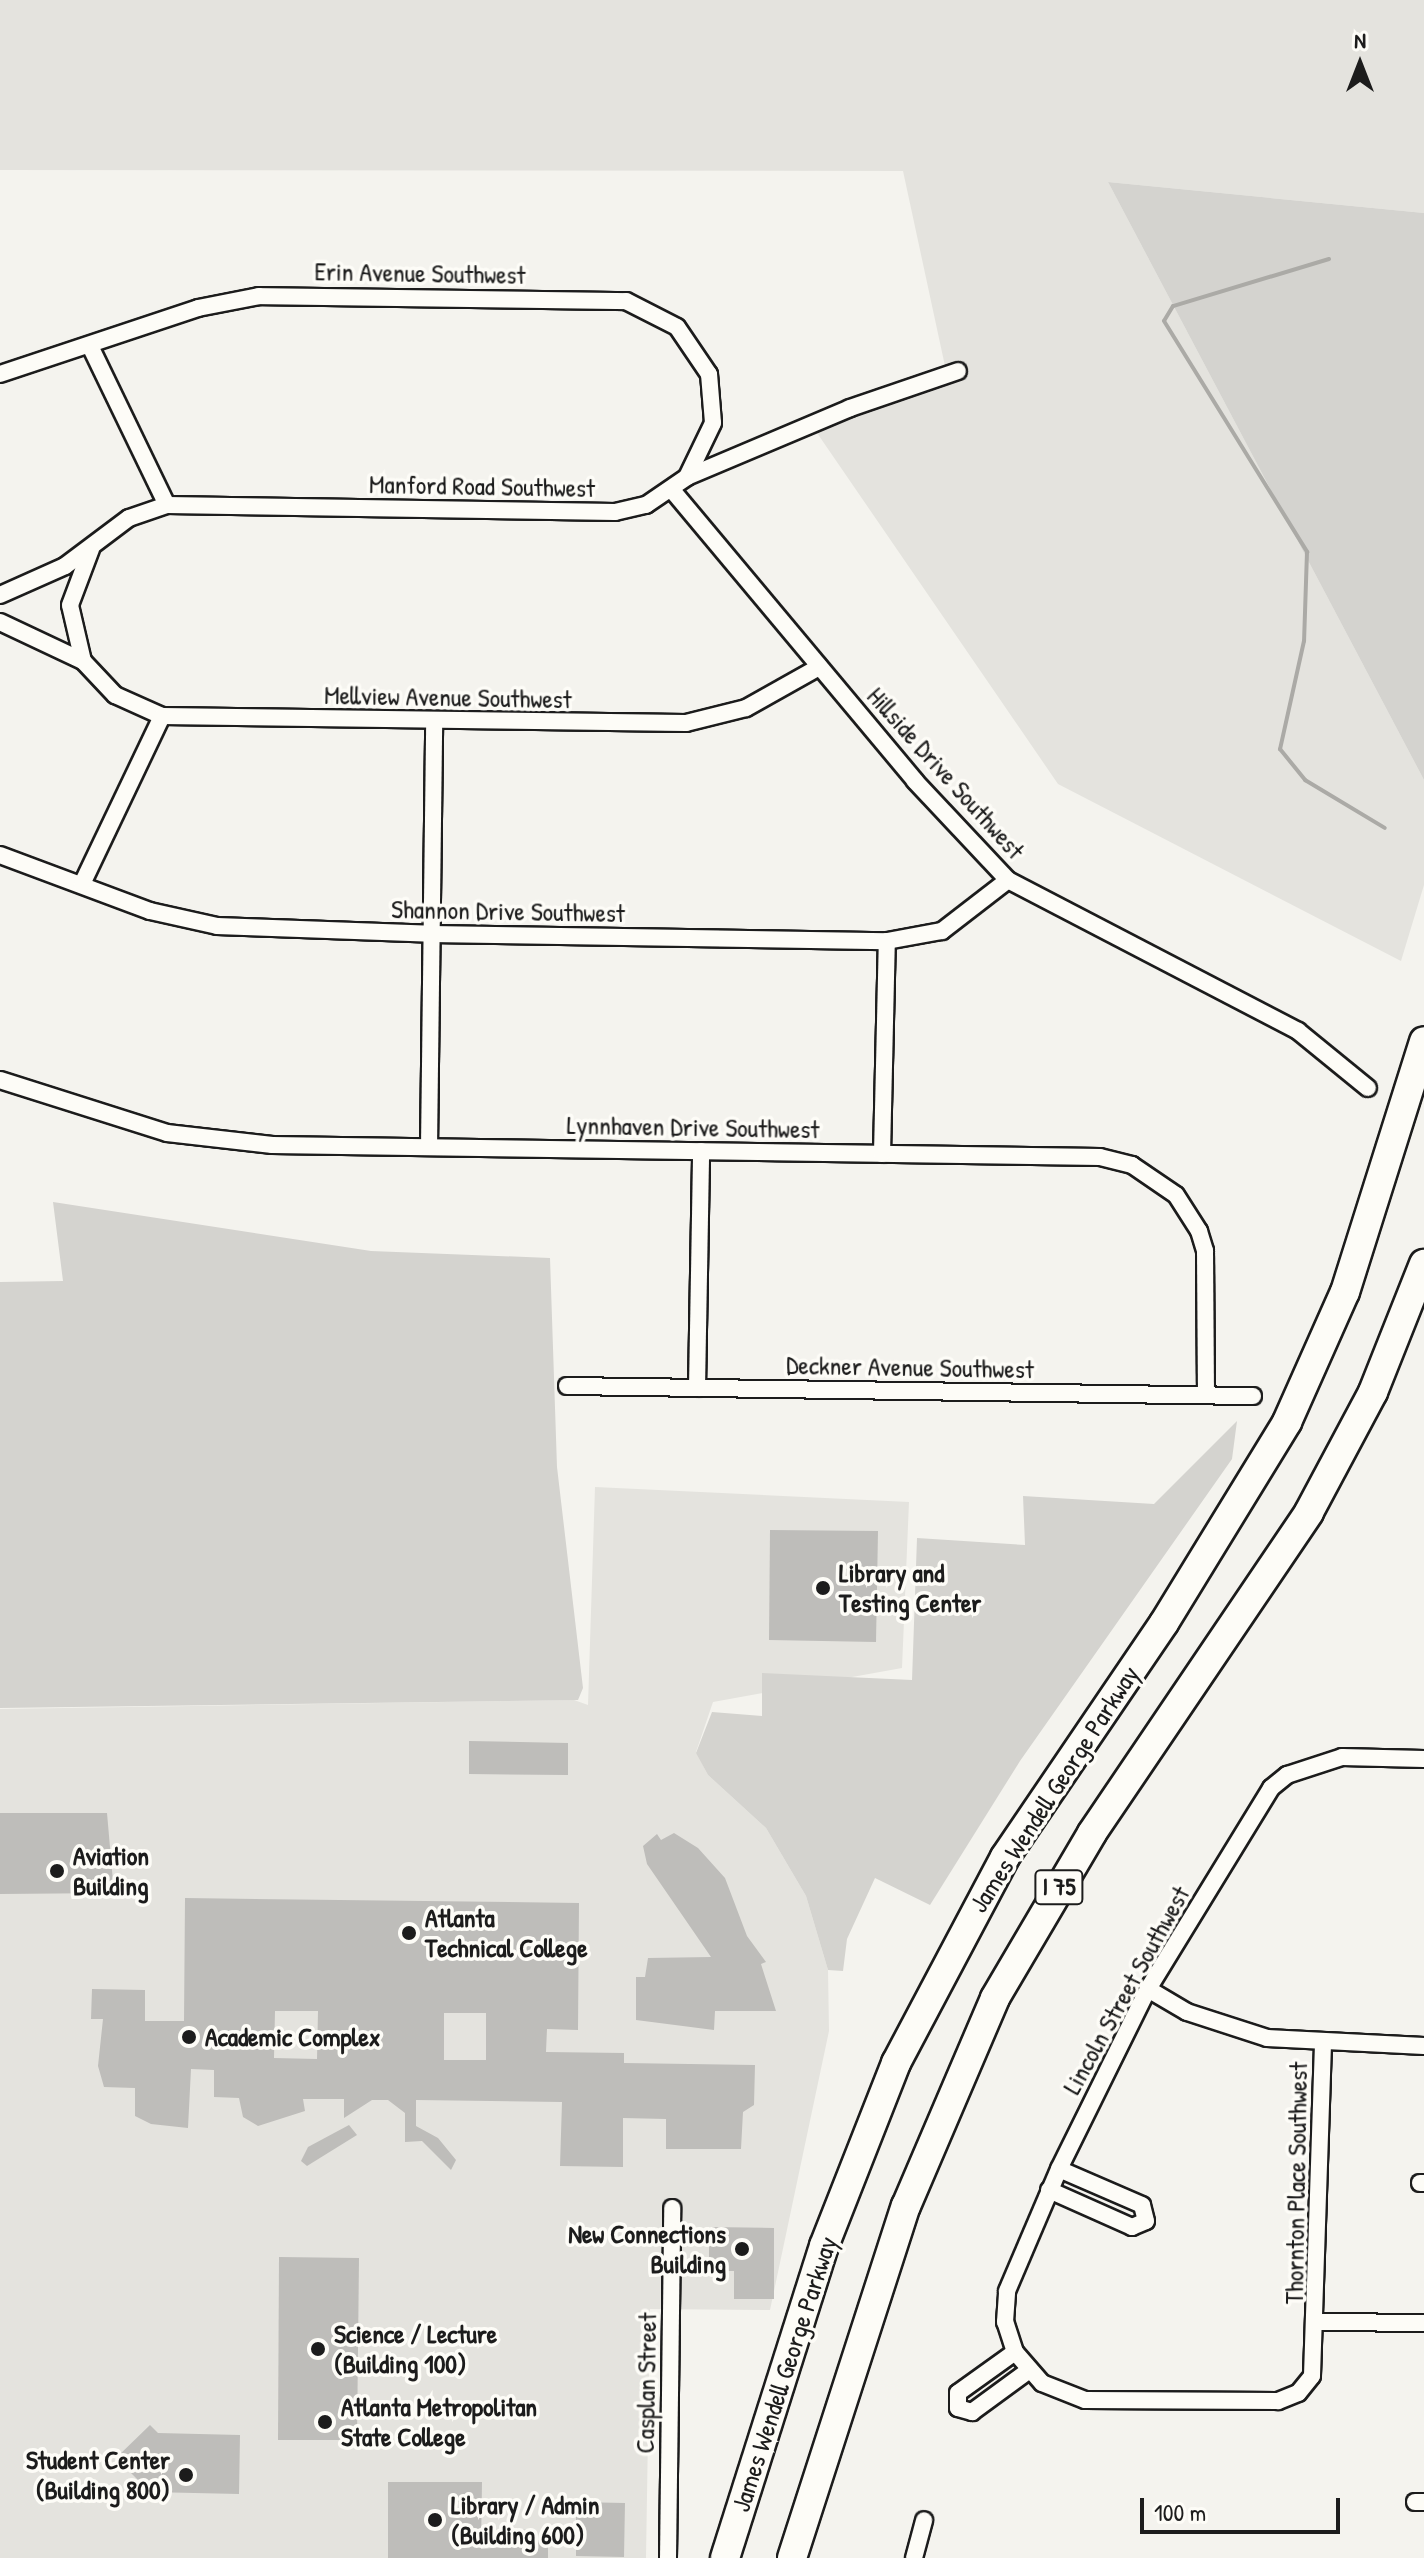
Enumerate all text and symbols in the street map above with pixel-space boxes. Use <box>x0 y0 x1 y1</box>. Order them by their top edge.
north arrow <box>1320 24 1400 104</box>
text: N <box>1354 25 1366 55</box>
street label: Erin Avenue Southwest <box>314 256 526 290</box>
street label: Manford Road Southwest <box>369 468 595 504</box>
street label: Mellview Avenue Southwest <box>324 679 572 715</box>
street label: Hillside Drive Southwest <box>861 681 1031 865</box>
street label: Shannon Drive Southwest <box>391 893 625 929</box>
street label: Lynnhaven Drive Southwest <box>566 1109 820 1145</box>
street label: Deckner Avenue Southwest <box>786 1349 1034 1385</box>
place label: Library and Testing Center <box>839 1557 981 1618</box>
marker: Library and Testing Center <box>814 1579 832 1597</box>
street label: James Wendell George Parkway <box>963 1660 1145 1918</box>
place label: Aviation Building <box>73 1840 149 1902</box>
marker: Aviation Building <box>48 1862 66 1880</box>
road number: I 75 <box>1033 1867 1085 1907</box>
street label: Lincoln Street Southwest <box>1056 1881 1196 2099</box>
place label: Atlanta Technical College <box>425 1902 587 1964</box>
marker: Atlanta Technical College <box>400 1924 418 1942</box>
place label: Academic Complex <box>205 2021 380 2053</box>
marker: Academic Complex <box>180 2028 198 2046</box>
street label: Thornton Place Southwest <box>1278 2061 1314 2305</box>
place label: New Connections Building <box>568 2218 726 2280</box>
street label: James Wendell George Parkway <box>725 2232 843 2516</box>
marker: New Connections Building <box>733 2240 751 2258</box>
street label: Casplan Street <box>629 2312 663 2454</box>
place label: Science / Lecture (Building 100) <box>334 2318 497 2380</box>
marker: Science / Lecture (Building 100) <box>309 2340 327 2358</box>
place label: Atlanta Metropolitan State College <box>341 2391 537 2452</box>
marker: Atlanta Metropolitan State College <box>316 2413 334 2431</box>
place label: Student Center (Building 800) <box>26 2444 170 2506</box>
marker: Student Center (Building 800) <box>177 2466 195 2484</box>
scale bar <box>1144 2482 1344 2532</box>
place label: Library / Admin (Building 600) <box>451 2489 599 2550</box>
text: 100 m <box>1154 2496 1206 2528</box>
marker: Library / Admin (Building 600) <box>426 2511 444 2529</box>

